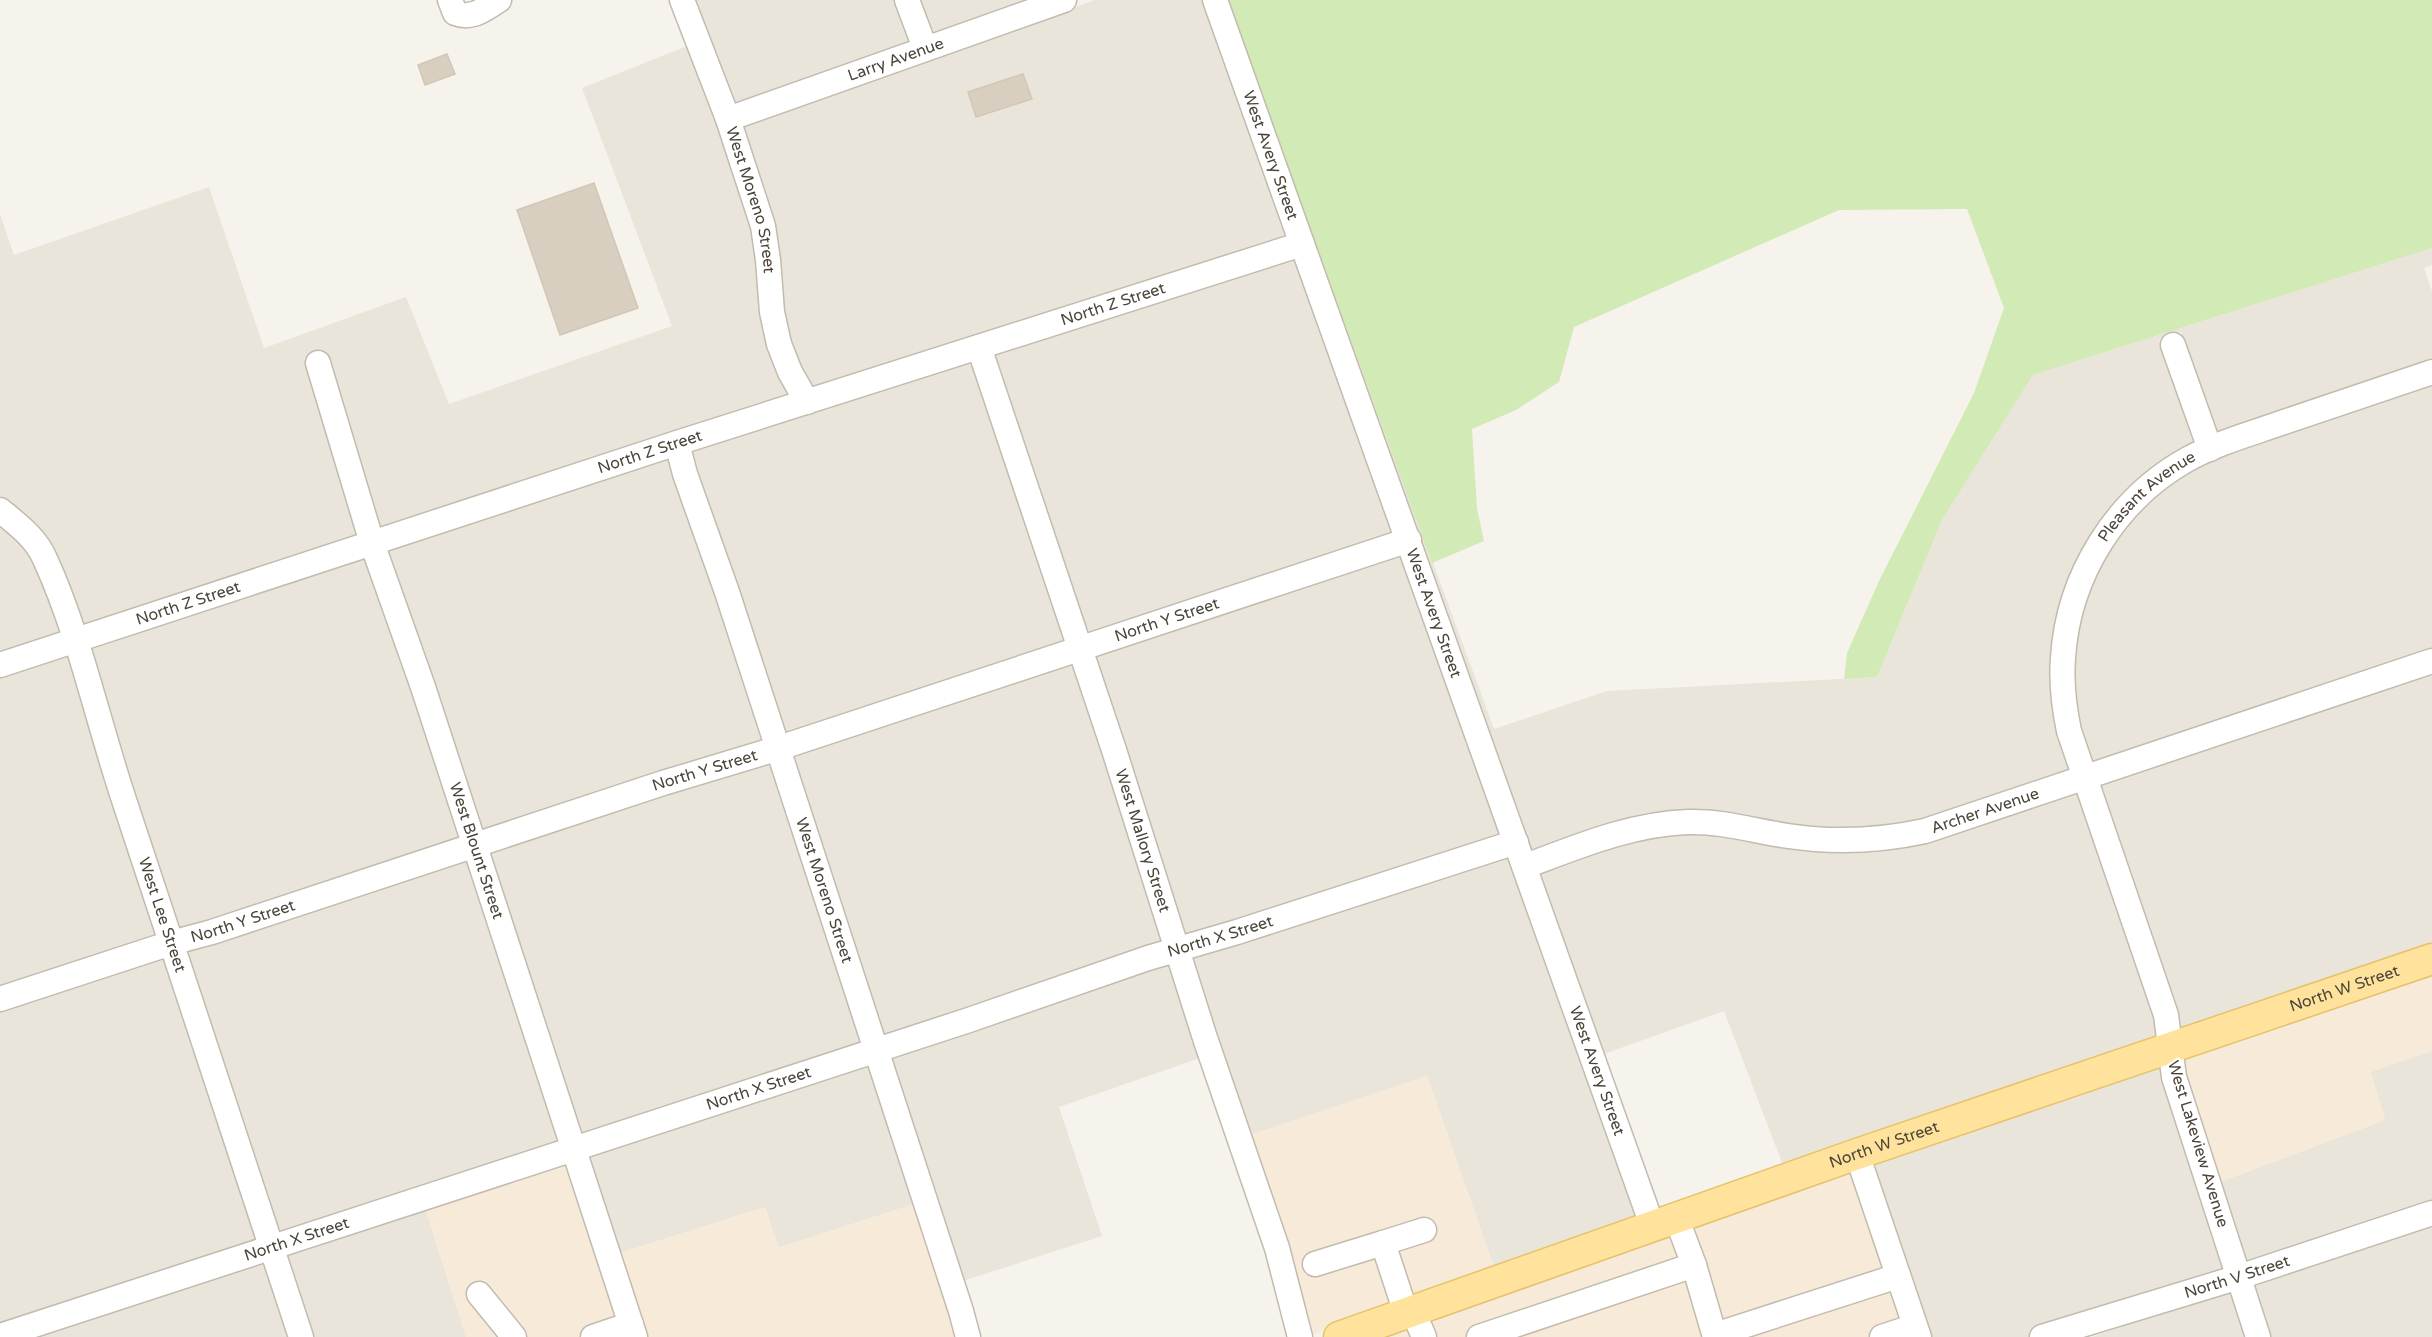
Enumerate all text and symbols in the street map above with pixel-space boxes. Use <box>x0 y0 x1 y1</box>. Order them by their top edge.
street label: Larry Avenue <box>845 33 947 86</box>
street label: West Avery Street <box>1238 88 1303 223</box>
street label: West Moreno Street <box>721 124 779 274</box>
street label: North Z Street <box>1058 278 1168 330</box>
street label: North Z Street <box>595 426 705 478</box>
street label: Pleasant Avenue <box>2094 447 2199 546</box>
street label: West Avery Street <box>1401 546 1466 681</box>
street label: North Z Street <box>133 577 243 630</box>
street label: North Y Street <box>1112 593 1222 646</box>
street label: North Y Street <box>650 745 760 796</box>
street label: West Mallory Street <box>1111 766 1175 915</box>
street label: West Blount Street <box>445 780 508 922</box>
street label: Archer Avenue <box>1928 783 2042 838</box>
street label: West Moreno Street <box>791 815 857 966</box>
street label: West Lee Street <box>134 855 190 975</box>
street label: North Y Street <box>188 895 298 947</box>
street label: North X Street <box>1165 911 1276 962</box>
street label: North W Street <box>2287 961 2402 1017</box>
street label: West Avery Street <box>1565 1004 1629 1138</box>
street label: West Lakeview Avenue <box>2163 1058 2233 1230</box>
street label: North X Street <box>704 1062 814 1115</box>
street label: North W Street <box>1827 1117 1942 1173</box>
street label: North X Street <box>242 1213 352 1266</box>
street label: North V Street <box>2182 1251 2292 1303</box>

